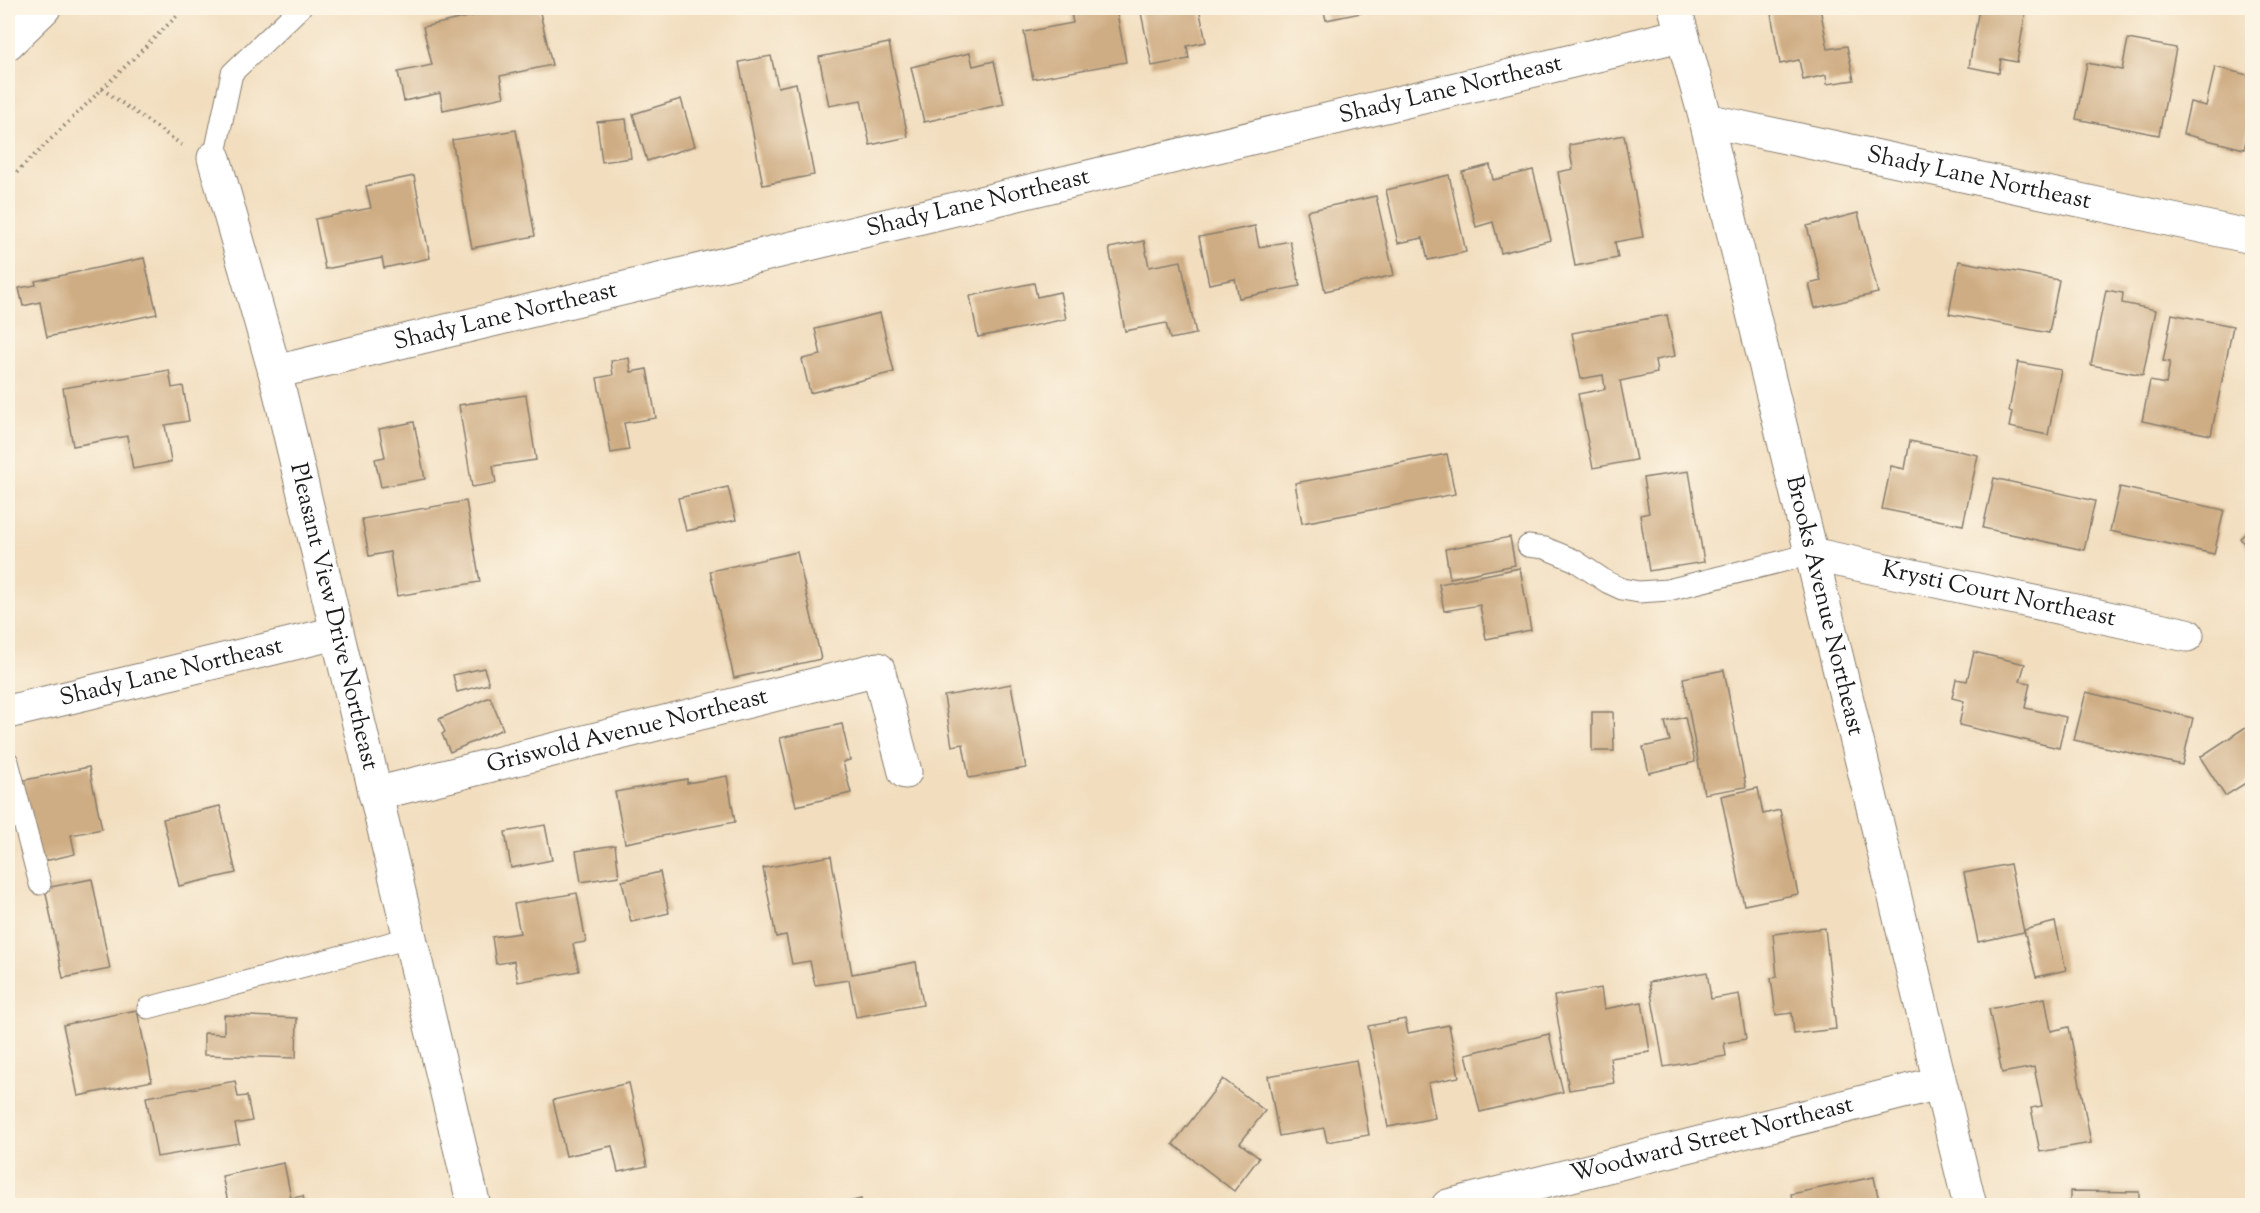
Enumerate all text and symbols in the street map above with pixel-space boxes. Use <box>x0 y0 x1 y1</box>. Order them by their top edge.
street label: Shady Lane Northeast <box>1336 47 1566 133</box>
street label: Shady Lane Northeast <box>1864 138 2094 219</box>
street label: Shady Lane Northeast <box>863 160 1093 247</box>
street label: Shady Lane Northeast <box>390 274 620 360</box>
street label: Pleasant View Drive Northeast <box>280 460 386 774</box>
street label: Brooks Avenue Northeast <box>1776 472 1872 739</box>
street label: Krysti Court Northeast <box>1879 553 2119 636</box>
street label: Shady Lane Northeast <box>56 629 286 716</box>
street label: Griswold Avenue Northeast <box>483 680 771 783</box>
street label: Woodward Street Northeast <box>1567 1088 1857 1192</box>

